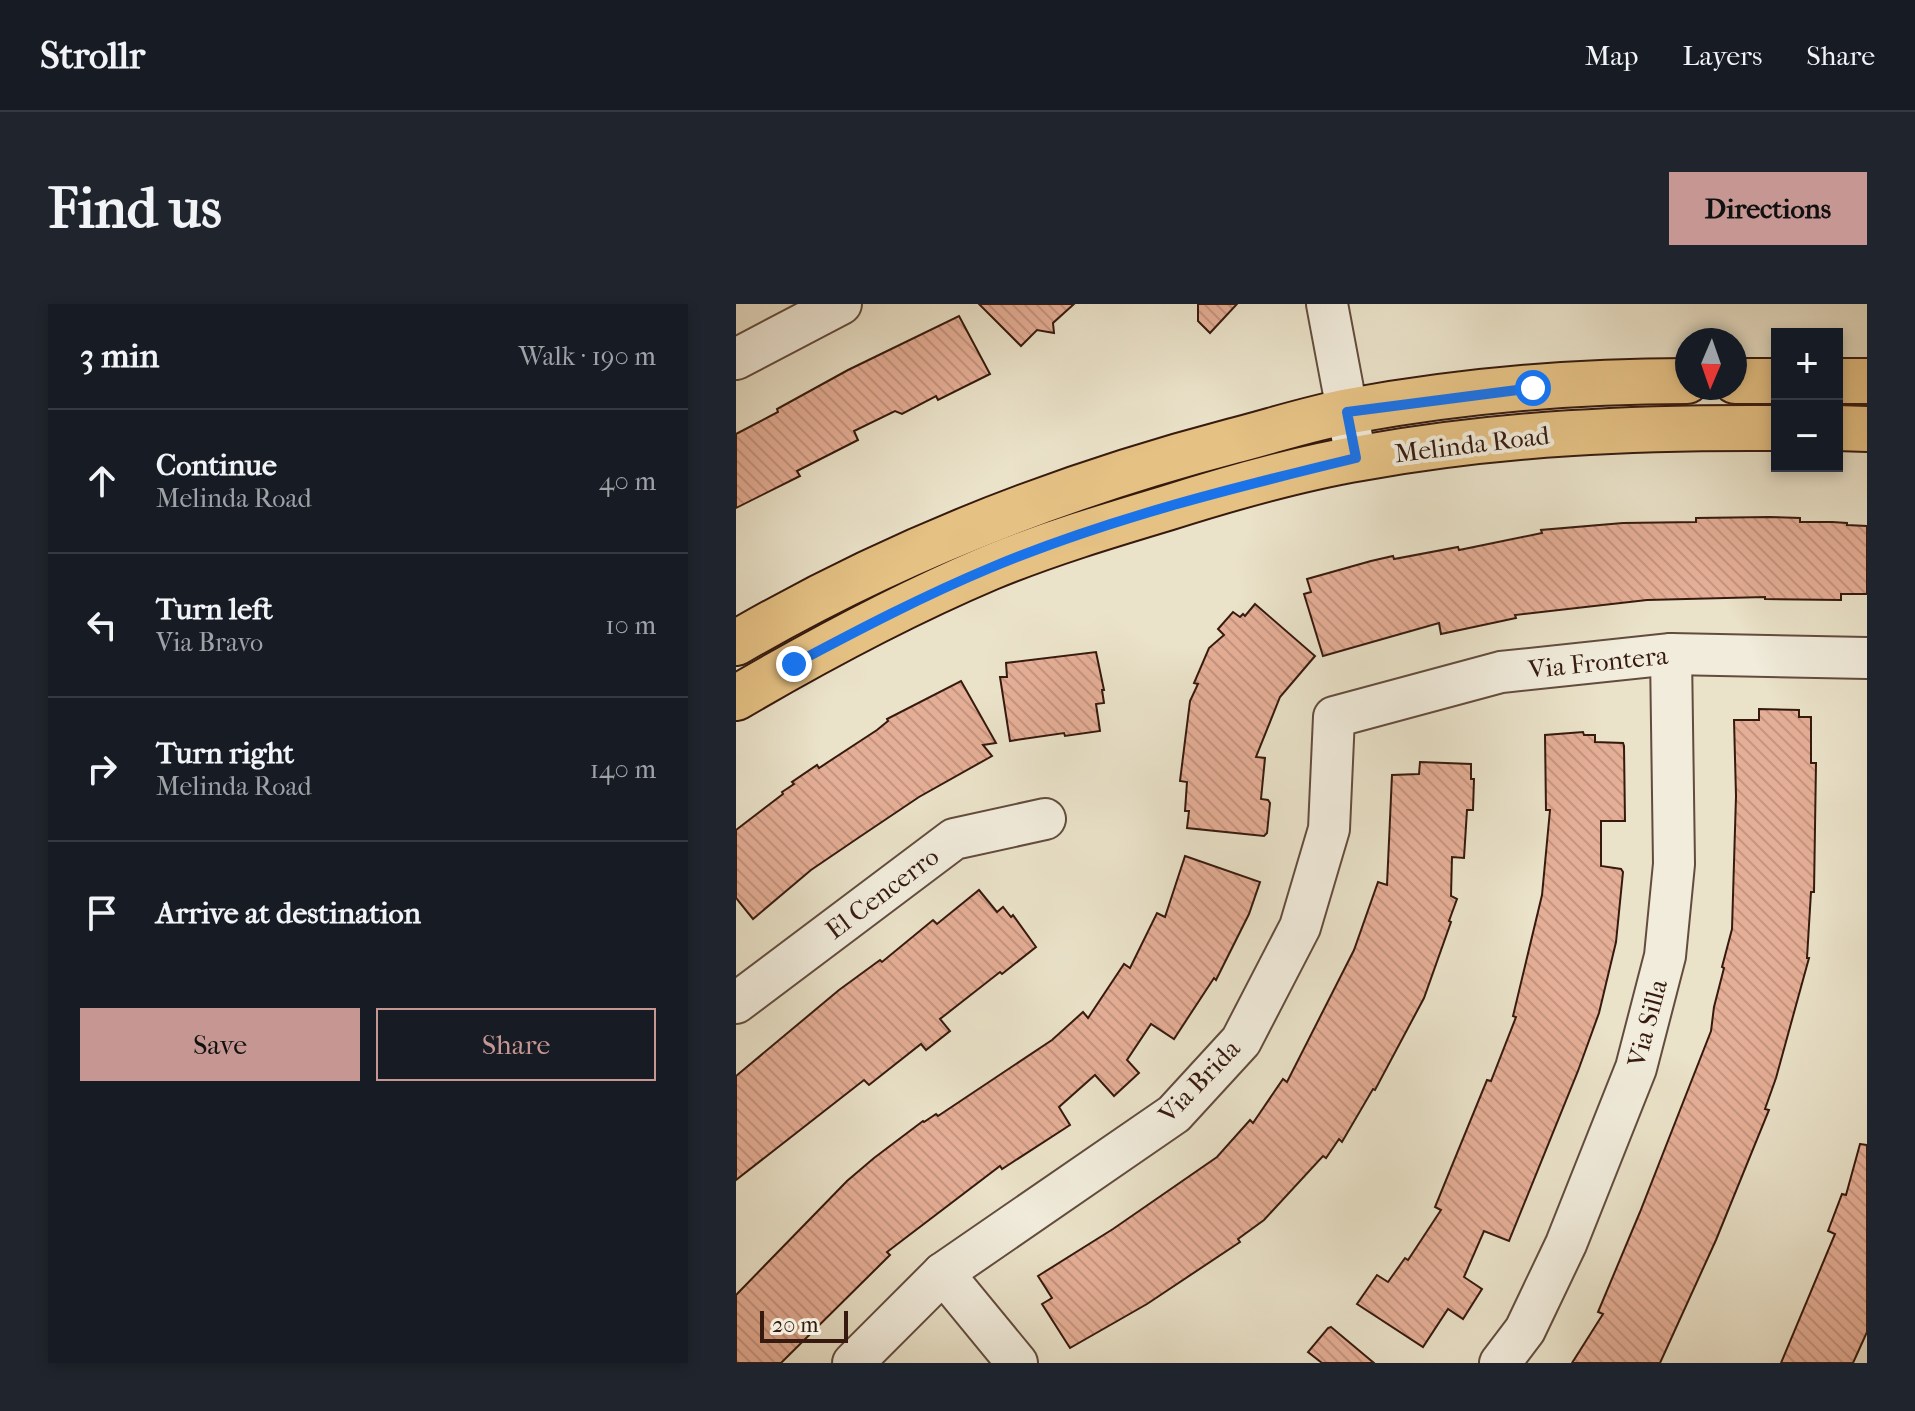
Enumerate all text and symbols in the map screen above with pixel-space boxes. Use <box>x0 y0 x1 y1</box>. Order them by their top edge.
text: Strollr <box>40 33 145 78</box>
text: Map <box>1585 39 1638 72</box>
text: Layers <box>1682 39 1762 72</box>
text: Share <box>1806 39 1875 72</box>
button: Directions <box>1669 172 1867 245</box>
text: Find us <box>48 176 222 241</box>
north arrow <box>1675 328 1747 400</box>
map controls <box>1771 328 1843 472</box>
button: + <box>1771 328 1843 400</box>
text: 3 min <box>80 336 159 376</box>
text: Walk · 190 m <box>519 341 656 372</box>
route start <box>1515 370 1551 406</box>
button: − <box>1771 400 1843 472</box>
street label: Melinda Road <box>1393 420 1552 469</box>
text: Continue <box>156 448 277 483</box>
icon: ahead <box>80 459 124 503</box>
text: 40 m <box>599 466 656 497</box>
text: Melinda Road <box>156 483 312 514</box>
text: Turn left <box>156 592 273 627</box>
icon: left <box>80 603 124 647</box>
text: 10 m <box>605 610 656 641</box>
text: Via Bravo <box>156 627 263 658</box>
street label: Via Frontera <box>1526 640 1670 685</box>
route end <box>776 646 812 682</box>
text: Turn right <box>156 736 294 771</box>
icon: right <box>80 747 124 791</box>
text: 140 m <box>590 754 656 785</box>
text: Melinda Road <box>156 771 312 802</box>
street label: El Cencerro <box>820 841 945 946</box>
icon: arrive <box>80 891 124 935</box>
text: Arrive at destination <box>156 896 421 931</box>
street label: Via Silla <box>1621 975 1674 1071</box>
button: Save <box>80 1008 360 1081</box>
button: Share <box>376 1008 656 1081</box>
street label: Via Brida <box>1151 1033 1247 1130</box>
scale bar <box>760 1307 848 1343</box>
text: 20 m <box>772 1312 818 1338</box>

